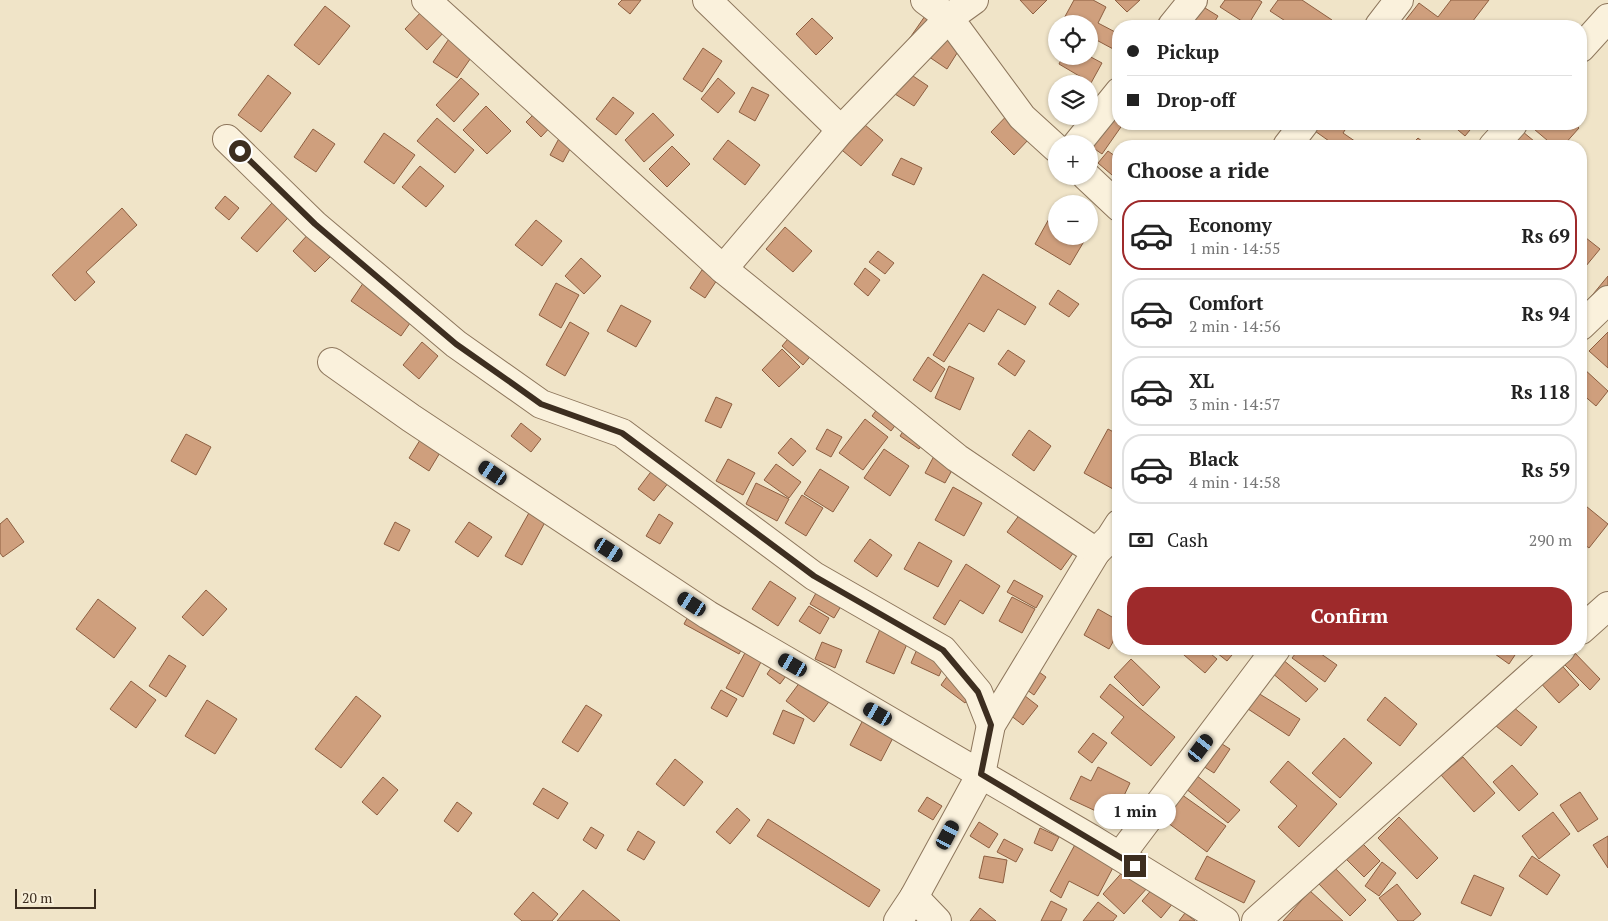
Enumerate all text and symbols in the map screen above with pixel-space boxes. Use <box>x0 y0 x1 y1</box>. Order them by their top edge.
map controls <box>1048 15 1098 245</box>
button: locate <box>1048 15 1098 65</box>
text: Pickup <box>1157 39 1219 64</box>
button: layers <box>1048 75 1098 125</box>
text: Drop-off <box>1157 87 1235 112</box>
button: + <box>1048 135 1098 185</box>
route start <box>229 140 251 162</box>
text: Choose a ride <box>1127 155 1269 184</box>
button: − <box>1048 195 1098 245</box>
text: Economy <box>1189 212 1272 237</box>
icon: car <box>1129 213 1174 258</box>
text: Rs 69 <box>1522 223 1570 248</box>
text: 1 min · 14:55 <box>1189 237 1281 259</box>
text: Comfort <box>1189 290 1264 315</box>
icon: car <box>1129 291 1174 336</box>
text: Rs 94 <box>1522 301 1570 326</box>
text: 2 min · 14:56 <box>1189 315 1281 337</box>
text: XL <box>1189 368 1214 393</box>
icon: car <box>1129 369 1174 414</box>
text: Rs 118 <box>1511 379 1570 404</box>
text: 3 min · 14:57 <box>1189 393 1281 415</box>
text: Black <box>1189 446 1239 471</box>
icon: car <box>1129 447 1174 492</box>
text: Rs 59 <box>1522 457 1570 482</box>
car <box>476 458 509 488</box>
text: 4 min · 14:58 <box>1189 471 1281 493</box>
icon: cash <box>1127 526 1155 554</box>
text: Cash <box>1167 527 1208 552</box>
text: 290 m <box>1529 529 1572 551</box>
car <box>592 536 625 564</box>
button: Confirm <box>1127 587 1572 645</box>
car <box>675 590 708 618</box>
car <box>776 651 809 679</box>
car <box>861 700 894 728</box>
car <box>1185 732 1216 764</box>
callout: 1 min <box>1094 794 1176 828</box>
text: 1 min <box>1113 800 1157 822</box>
car <box>934 818 961 852</box>
route end <box>1124 855 1146 877</box>
scale bar <box>15 886 96 909</box>
text: 20 m <box>22 888 52 907</box>

